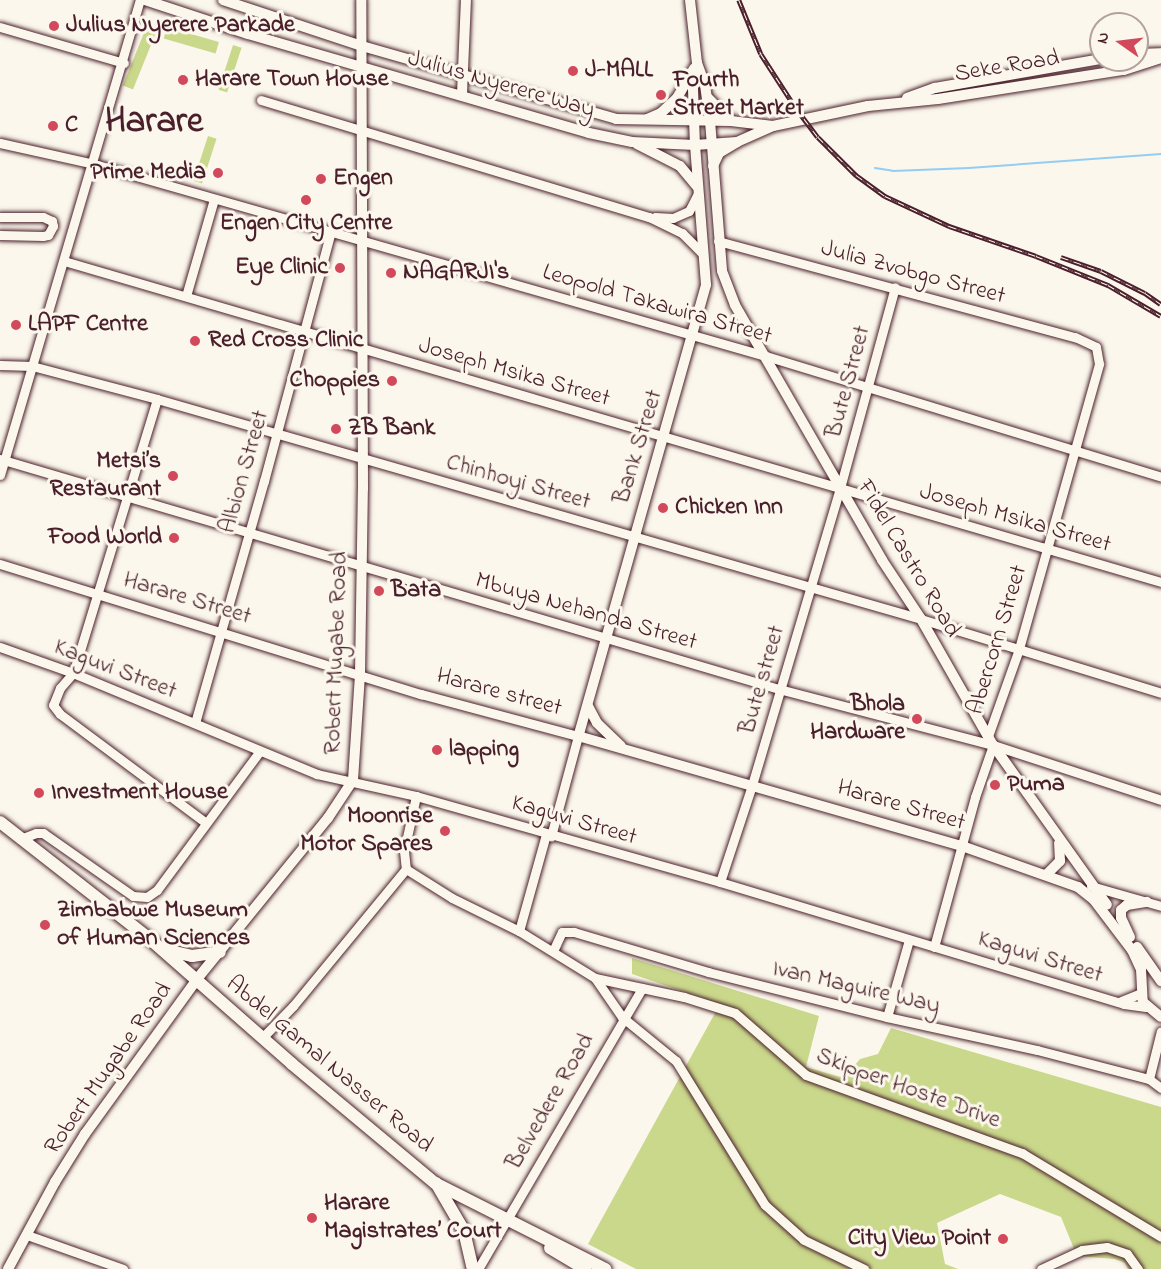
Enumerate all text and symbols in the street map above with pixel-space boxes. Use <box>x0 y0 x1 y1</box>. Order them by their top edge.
place label: Julius Nyerere Parkade <box>66 12 295 40</box>
north arrow <box>1089 12 1149 72</box>
marker: Julius Nyerere Parkade <box>47 19 61 33</box>
text: N <box>1091 30 1116 46</box>
street label: Julius Nyerere Way <box>404 45 598 125</box>
street label: Seke Road <box>953 45 1061 89</box>
place label: J-MALL <box>585 57 653 85</box>
marker: J-MALL <box>566 64 580 78</box>
place label: Harare Town House <box>195 66 388 94</box>
place label: Fourth Street Market <box>673 67 804 123</box>
marker: Harare Town House <box>176 73 190 87</box>
marker: Fourth Street Market <box>654 88 668 102</box>
district label: Harare <box>105 101 203 145</box>
place label: C <box>65 112 78 140</box>
marker: C <box>46 119 60 133</box>
place label: Prime Media <box>90 159 206 187</box>
place label: Engen <box>333 165 393 193</box>
marker: Prime Media <box>211 166 225 180</box>
marker: Engen <box>314 172 328 186</box>
marker: Engen City Centre <box>299 193 313 207</box>
place label: Engen City Centre <box>220 210 392 238</box>
street label: Julia Zvobgo Street <box>818 235 1008 311</box>
place label: Eye Clinic <box>235 254 328 282</box>
street label: Leopold Takawira Street <box>539 258 775 352</box>
place label: NAGARJI's <box>403 259 509 287</box>
marker: Eye Clinic <box>333 261 347 275</box>
marker: NAGARJI's <box>384 266 398 280</box>
place label: LAPF Centre <box>28 311 148 339</box>
marker: LAPF Centre <box>9 318 23 332</box>
street label: Bute Street <box>820 323 878 441</box>
place label: Red Cross Clinic <box>208 327 363 355</box>
marker: Red Cross Clinic <box>186 332 204 350</box>
street label: Joseph Msika Street <box>415 332 613 414</box>
place label: Choppies <box>290 367 380 395</box>
marker: Choppies <box>385 374 399 388</box>
street label: Bank Street <box>608 386 670 508</box>
street label: Albion Street <box>214 407 276 537</box>
place label: ZB Bank <box>348 415 435 443</box>
marker: ZB Bank <box>329 422 343 436</box>
place label: Metsi’s Restaurant <box>50 448 161 504</box>
street label: Chinhoyi Street <box>443 449 593 517</box>
marker: Metsi’s Restaurant <box>166 469 180 483</box>
street label: Fidel Castro Road <box>850 475 966 643</box>
street label: Joseph Msika Street <box>916 478 1114 560</box>
place label: Chicken Inn <box>675 494 783 522</box>
marker: Chicken Inn <box>656 501 670 515</box>
place label: Food World <box>48 524 162 552</box>
marker: Food World <box>167 531 181 545</box>
street label: Robert Mugabe Road <box>319 551 355 755</box>
street label: Abercorn Street <box>962 562 1034 718</box>
street label: Harare Street <box>120 566 254 632</box>
street label: Mbuya Nehanda Street <box>472 567 700 657</box>
place label: Bata <box>391 577 441 605</box>
marker: Bata <box>372 584 386 598</box>
street label: Bute street <box>734 622 792 738</box>
street label: Kaguvi Street <box>50 633 180 707</box>
street label: Harare street <box>433 662 565 724</box>
place label: Bhola Hardware <box>810 691 905 747</box>
marker: Bhola Hardware <box>910 712 924 726</box>
place label: lapping <box>449 736 519 764</box>
marker: lapping <box>430 743 444 757</box>
place label: Puma <box>1007 771 1065 799</box>
street label: Harare Street <box>834 774 968 838</box>
marker: Puma <box>988 778 1002 792</box>
place label: Investment House <box>51 779 228 807</box>
marker: Investment House <box>32 786 46 800</box>
street label: Kaguvi Street <box>508 789 640 853</box>
place label: Moonrise Motor Spares <box>300 803 433 859</box>
marker: Moonrise Motor Spares <box>438 824 452 838</box>
place label: Zimbabwe Museum of Human Sciences <box>57 897 250 953</box>
marker: Zimbabwe Museum of Human Sciences <box>38 918 52 932</box>
street label: Kaguvi Street <box>974 925 1106 991</box>
street label: Ivan Maguire Way <box>769 955 943 1021</box>
street label: Abdel Gamal Nasser Road <box>220 970 438 1160</box>
street label: Robert Mugabe Road <box>39 977 179 1161</box>
street label: Belvedere Road <box>500 1029 602 1175</box>
street label: Skipper Hoste Drive <box>812 1042 1004 1136</box>
place label: Harare Magistrates’ Court <box>324 1190 502 1246</box>
marker: Harare Magistrates’ Court <box>305 1211 319 1225</box>
place label: City View Point <box>848 1225 991 1253</box>
marker: City View Point <box>996 1232 1010 1246</box>

